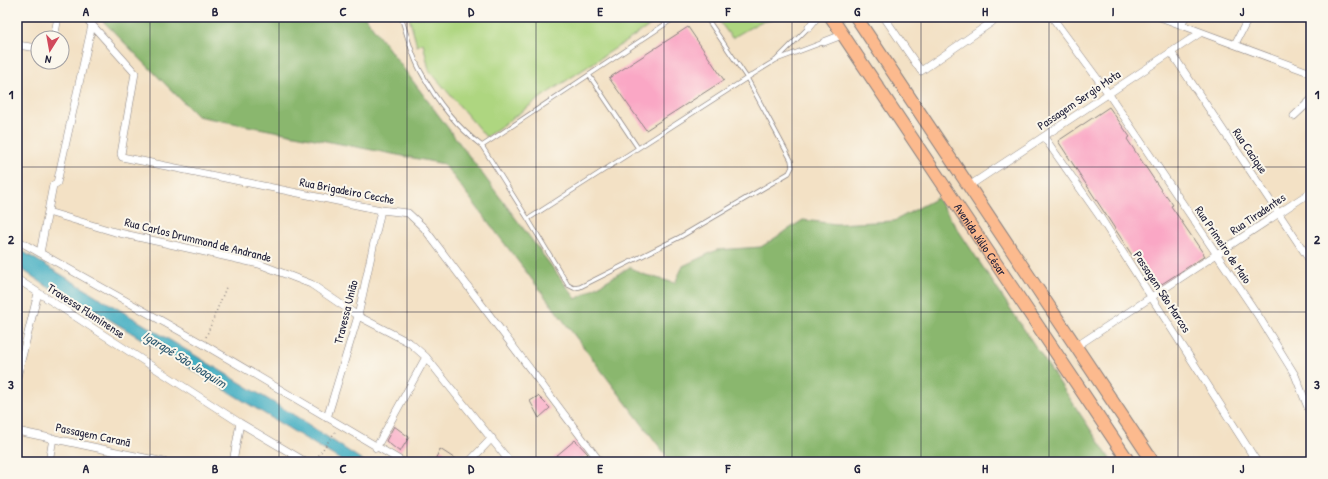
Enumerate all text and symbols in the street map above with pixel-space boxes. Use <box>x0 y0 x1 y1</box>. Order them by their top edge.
text: A <box>83 2 90 20</box>
text: B <box>212 2 219 20</box>
text: C <box>339 2 347 20</box>
text: D <box>468 2 475 20</box>
text: E <box>597 2 603 20</box>
text: F <box>725 2 732 20</box>
text: G <box>854 2 861 20</box>
text: H <box>982 2 988 20</box>
text: I <box>1111 2 1115 20</box>
text: J <box>1240 2 1245 20</box>
north arrow <box>30 30 70 70</box>
text: N <box>44 52 52 67</box>
street label: Passagem Sergio Mota <box>1034 65 1124 134</box>
text: 1 <box>9 85 14 103</box>
text: 1 <box>1315 85 1320 103</box>
street label: Rua Cacique <box>1229 125 1272 177</box>
street label: Rua Brigadeiro Cecche <box>298 173 396 208</box>
street label: Rua Tiradentes <box>1227 189 1289 238</box>
street label: Avenida Júlio César <box>950 200 1011 279</box>
street label: Rua Primeiro de Maio <box>1191 203 1256 287</box>
street label: Rua Carlos Drummond de Andrande <box>123 213 273 266</box>
text: 2 <box>8 230 15 248</box>
text: 2 <box>1314 230 1321 248</box>
street label: Passagem São Marcos <box>1130 248 1195 336</box>
street label: Travessa União <box>329 278 362 346</box>
street label: Travessa Fluminense <box>44 279 129 342</box>
water label: Igarapé São Joaquim <box>139 326 231 393</box>
text: 3 <box>8 375 14 393</box>
text: 3 <box>1314 375 1320 393</box>
street label: Passagem Caranã <box>54 418 132 451</box>
text: A <box>83 459 90 477</box>
text: B <box>212 459 219 477</box>
text: C <box>339 459 347 477</box>
text: D <box>468 459 475 477</box>
text: E <box>597 459 603 477</box>
text: F <box>725 459 732 477</box>
text: G <box>854 459 861 477</box>
text: H <box>982 459 988 477</box>
text: I <box>1111 459 1115 477</box>
text: J <box>1240 459 1245 477</box>

